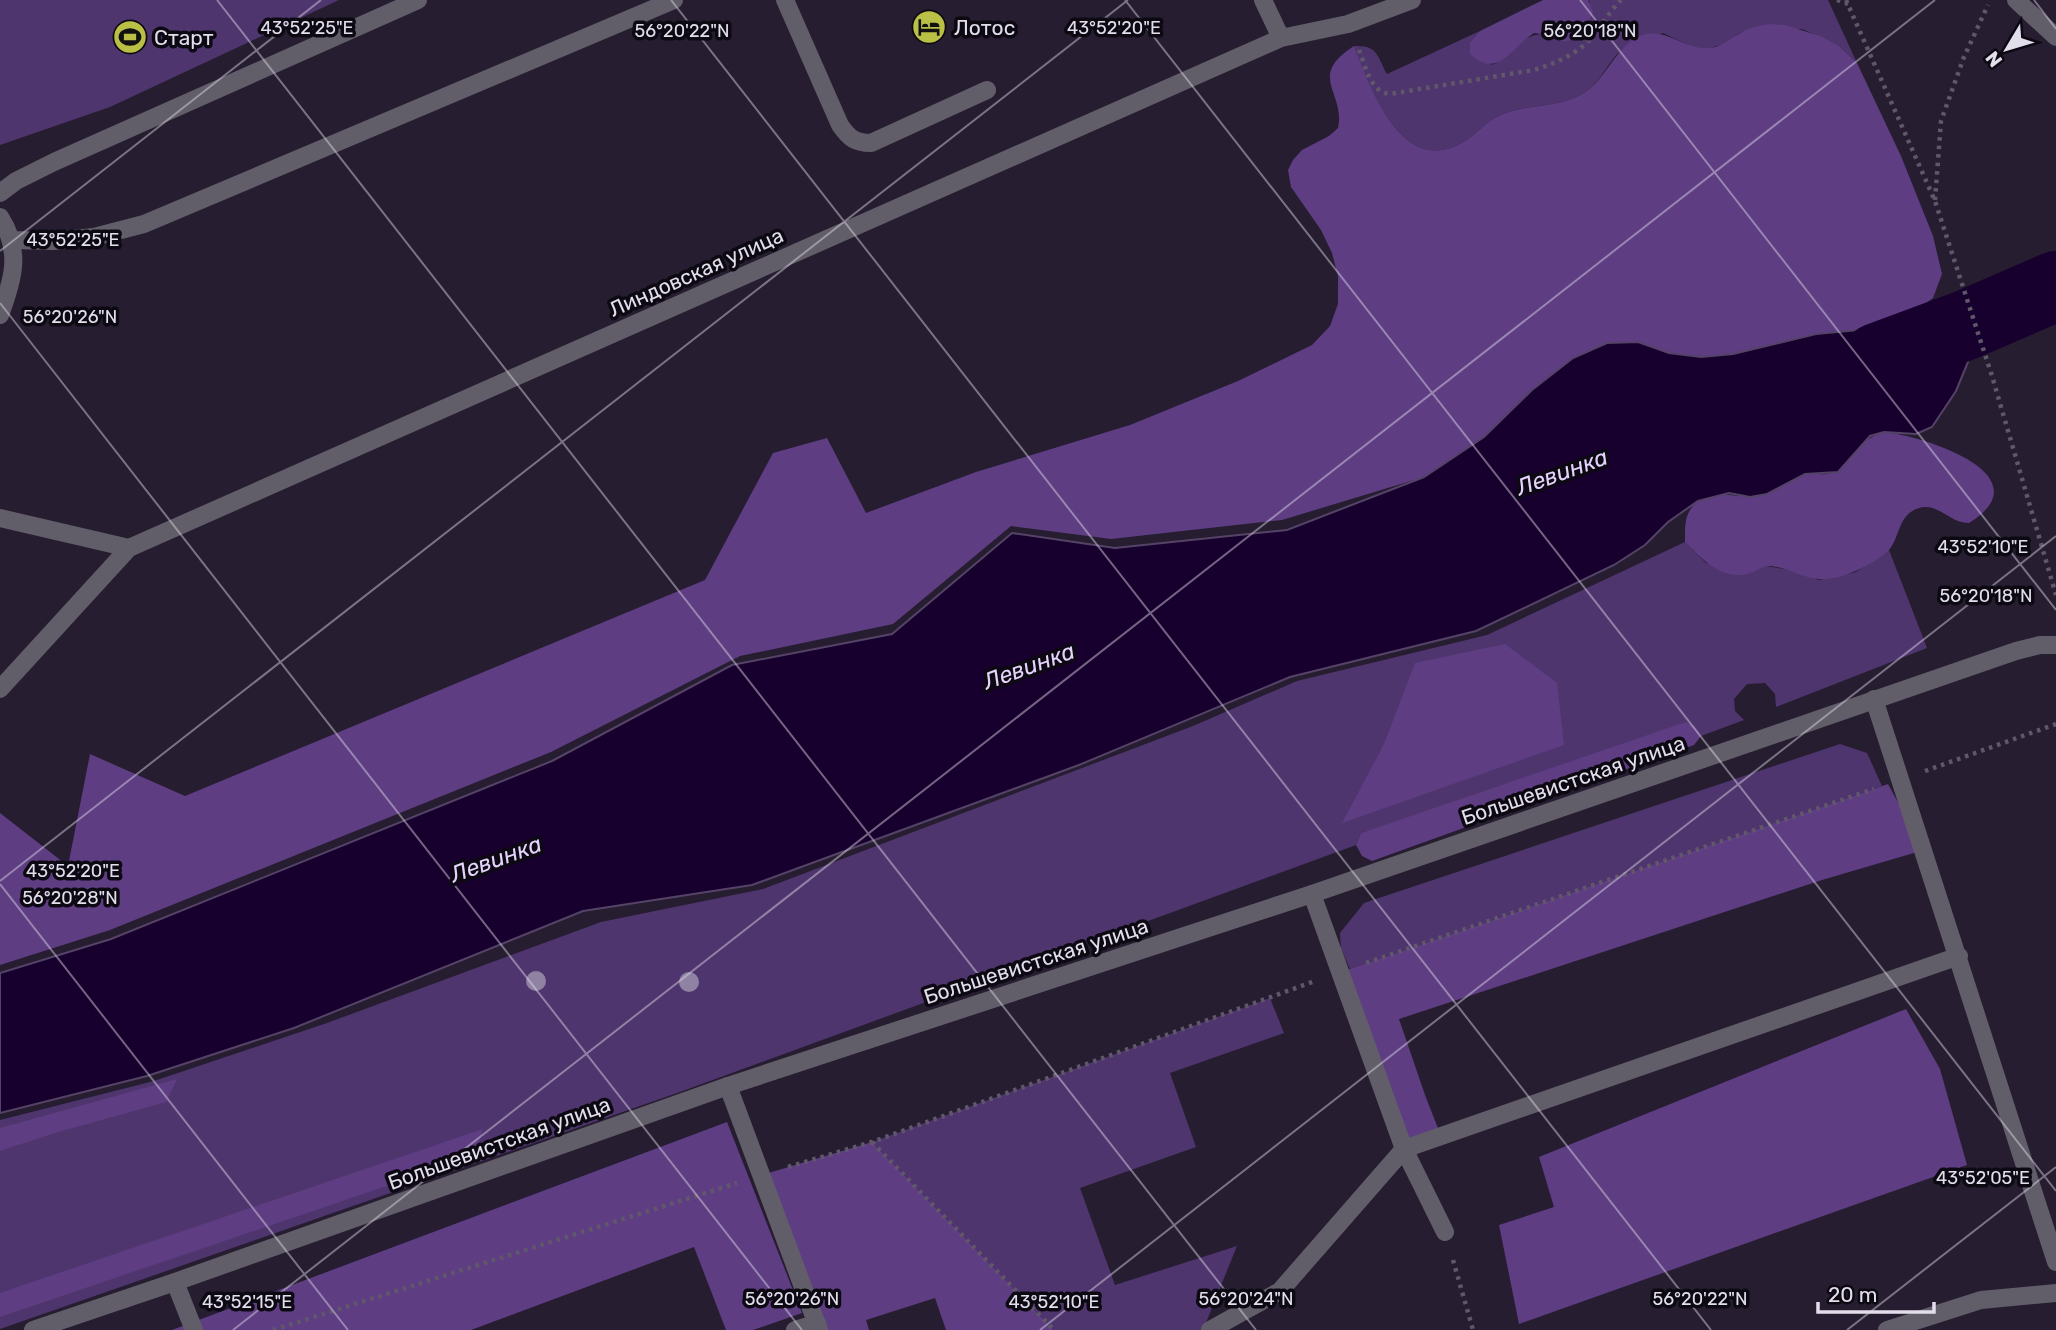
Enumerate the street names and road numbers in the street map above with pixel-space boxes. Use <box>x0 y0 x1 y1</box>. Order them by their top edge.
street label: Линдовская улица <box>605 222 787 322</box>
street label: Большевистская улица <box>1458 730 1688 830</box>
street label: Большевистская улица <box>921 913 1151 1009</box>
street label: Большевистская улица <box>384 1091 614 1195</box>

